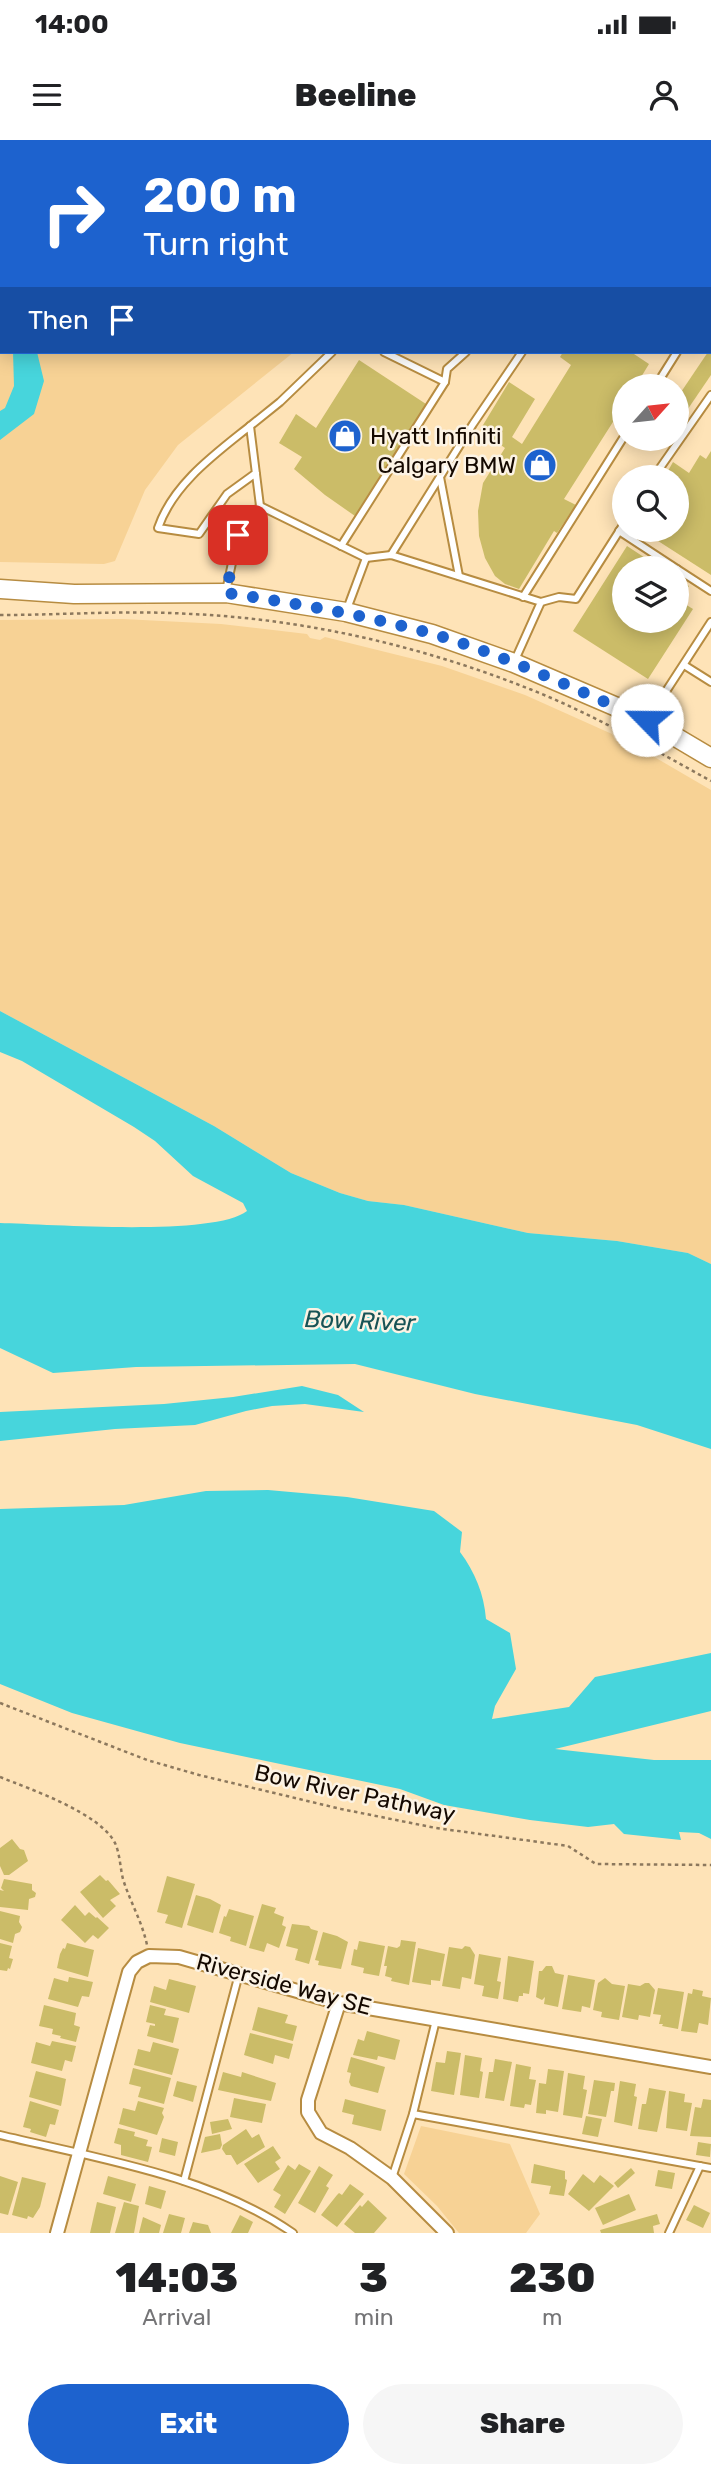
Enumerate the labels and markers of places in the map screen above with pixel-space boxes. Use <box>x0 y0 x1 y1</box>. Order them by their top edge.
shop icon: Hyatt Infiniti <box>326 417 364 455</box>
place label: Hyatt Infiniti <box>370 422 502 450</box>
shop icon: Calgary BMW <box>521 446 559 484</box>
place label: Calgary BMW <box>377 451 516 479</box>
pin <box>208 505 268 565</box>

